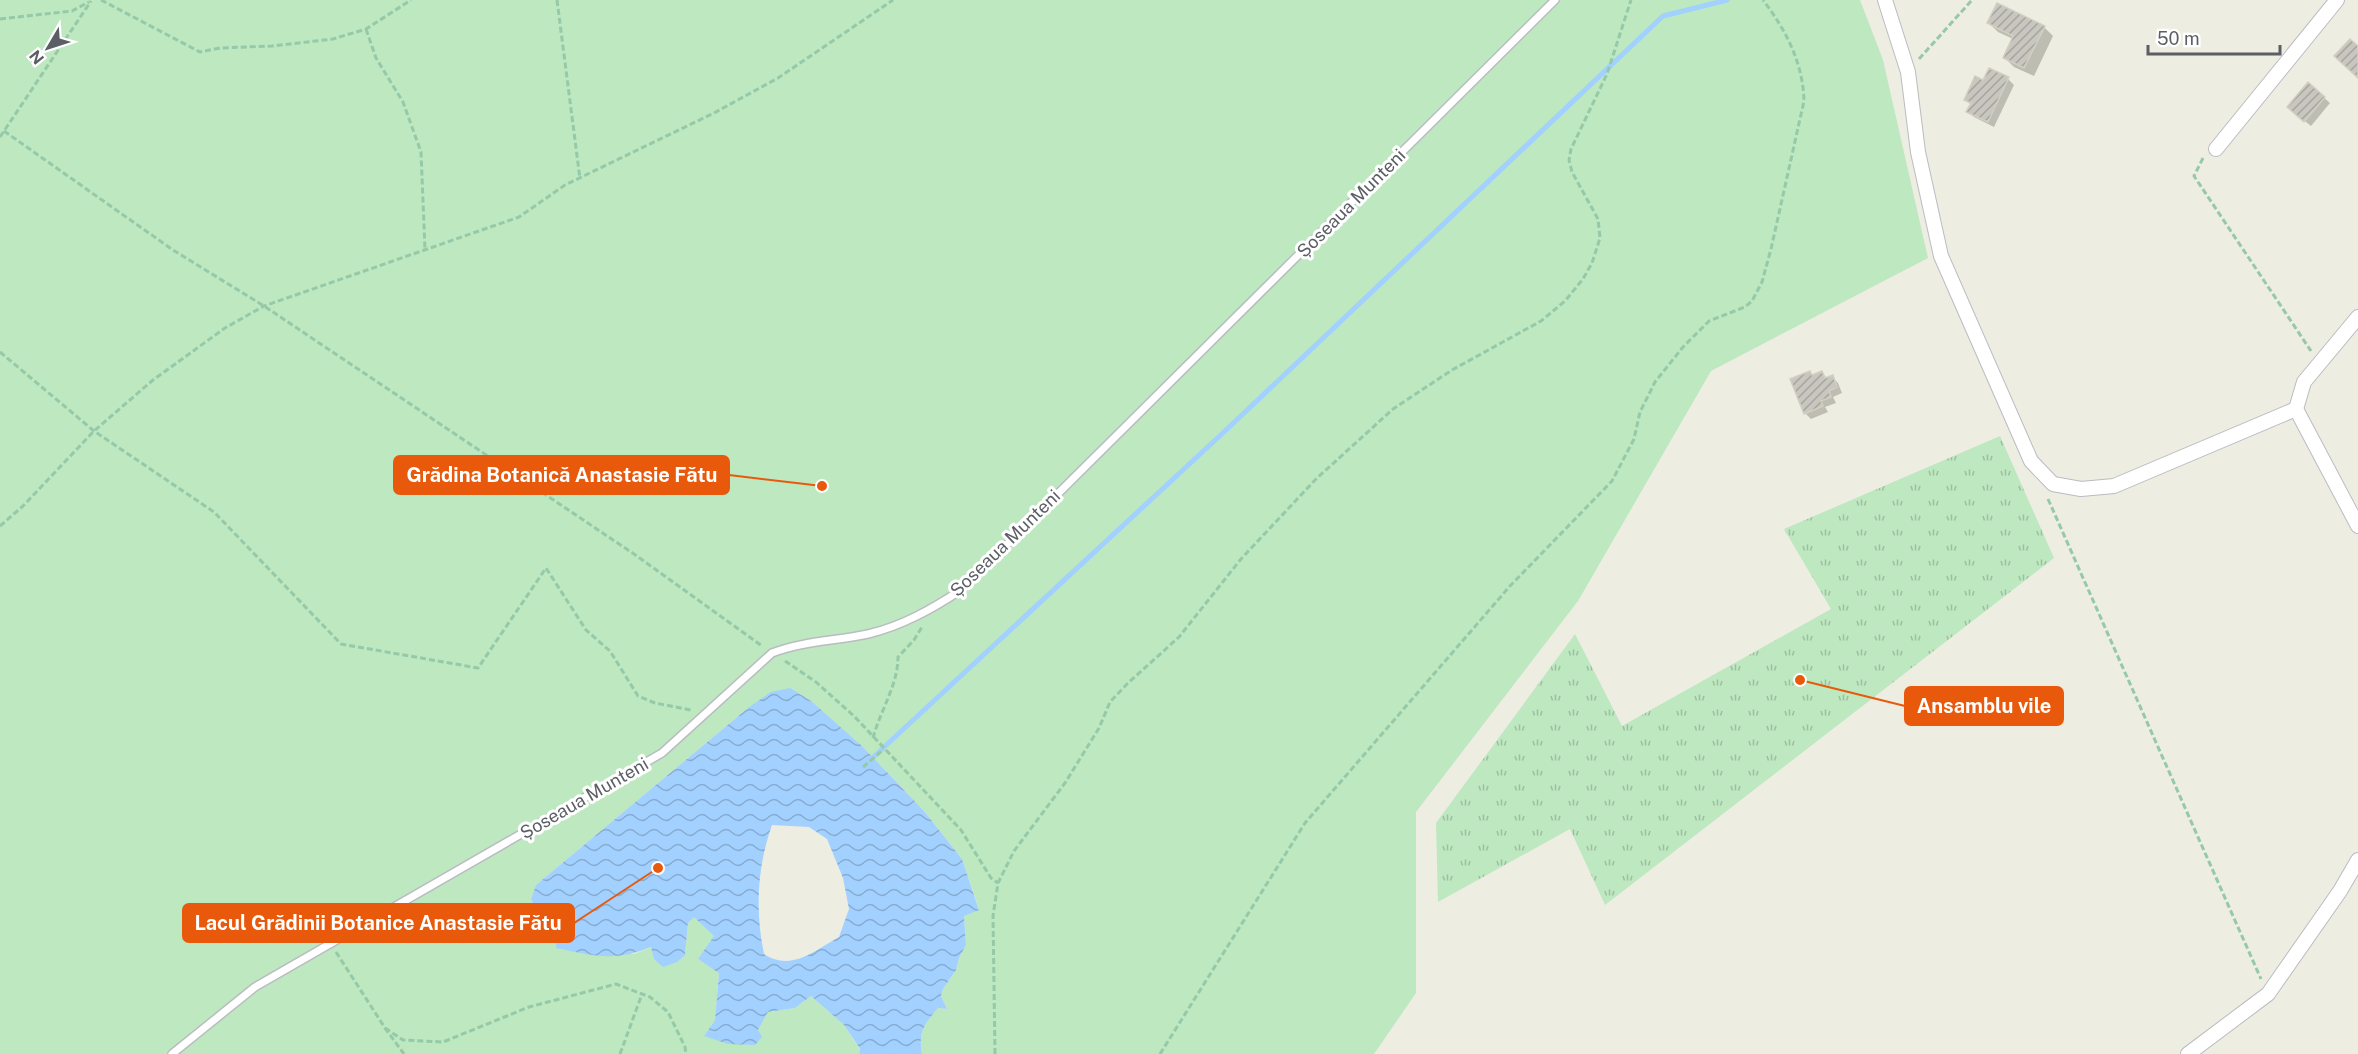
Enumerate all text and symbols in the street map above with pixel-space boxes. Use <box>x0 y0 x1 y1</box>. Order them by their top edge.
north arrow <box>18 18 78 78</box>
scale bar <box>2148 18 2280 56</box>
text: 50 m <box>2157 28 2200 49</box>
text: N <box>25 46 48 68</box>
street label: Șoseaua Munteni <box>1293 145 1409 261</box>
callout: Grădina Botanică Anastasie Fătu <box>394 456 729 494</box>
text: Grădina Botanică Anastasie Fătu <box>407 463 717 487</box>
street label: Șoseaua Munteni <box>946 485 1064 601</box>
callout: Ansamblu vile <box>1905 687 2063 725</box>
text: Ansamblu vile <box>1917 694 2051 718</box>
street label: Șoseaua Munteni <box>516 753 652 843</box>
callout: Lacul Grădinii Botanice Anastasie Fătu <box>183 904 574 942</box>
text: Lacul Grădinii Botanice Anastasie Fătu <box>194 911 562 935</box>

